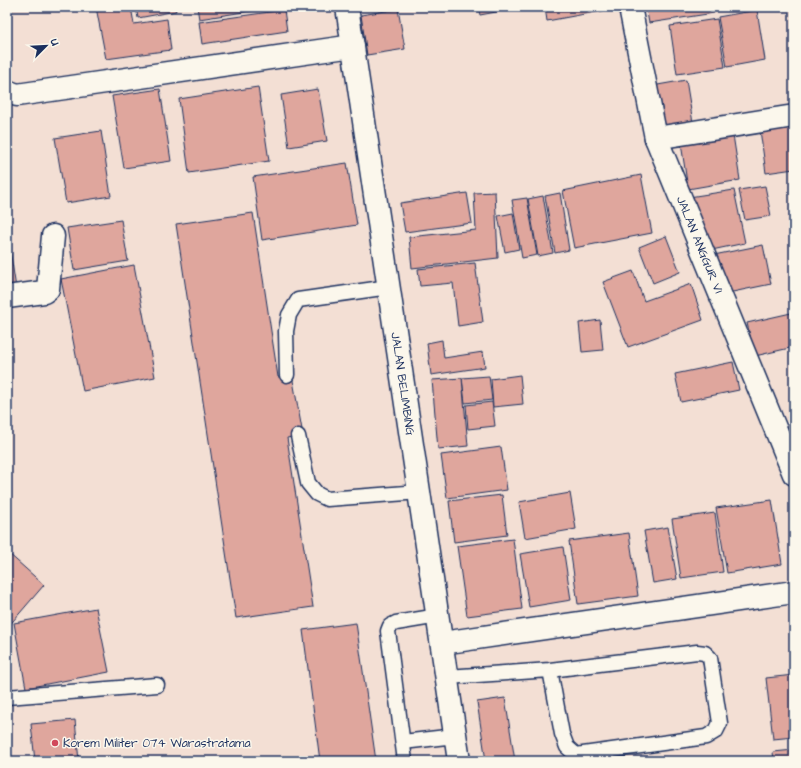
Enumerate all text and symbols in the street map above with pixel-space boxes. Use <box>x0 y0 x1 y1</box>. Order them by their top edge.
north arrow <box>26 26 66 66</box>
text: U <box>46 35 63 48</box>
street label: JALAN ANGGUR VI <box>672 194 727 296</box>
street label: JALAN BELIMBING <box>386 331 419 437</box>
place label: Korem Militer 074 Warastratama <box>63 735 251 752</box>
marker: Korem Militer 074 Warastratama <box>50 738 60 748</box>

